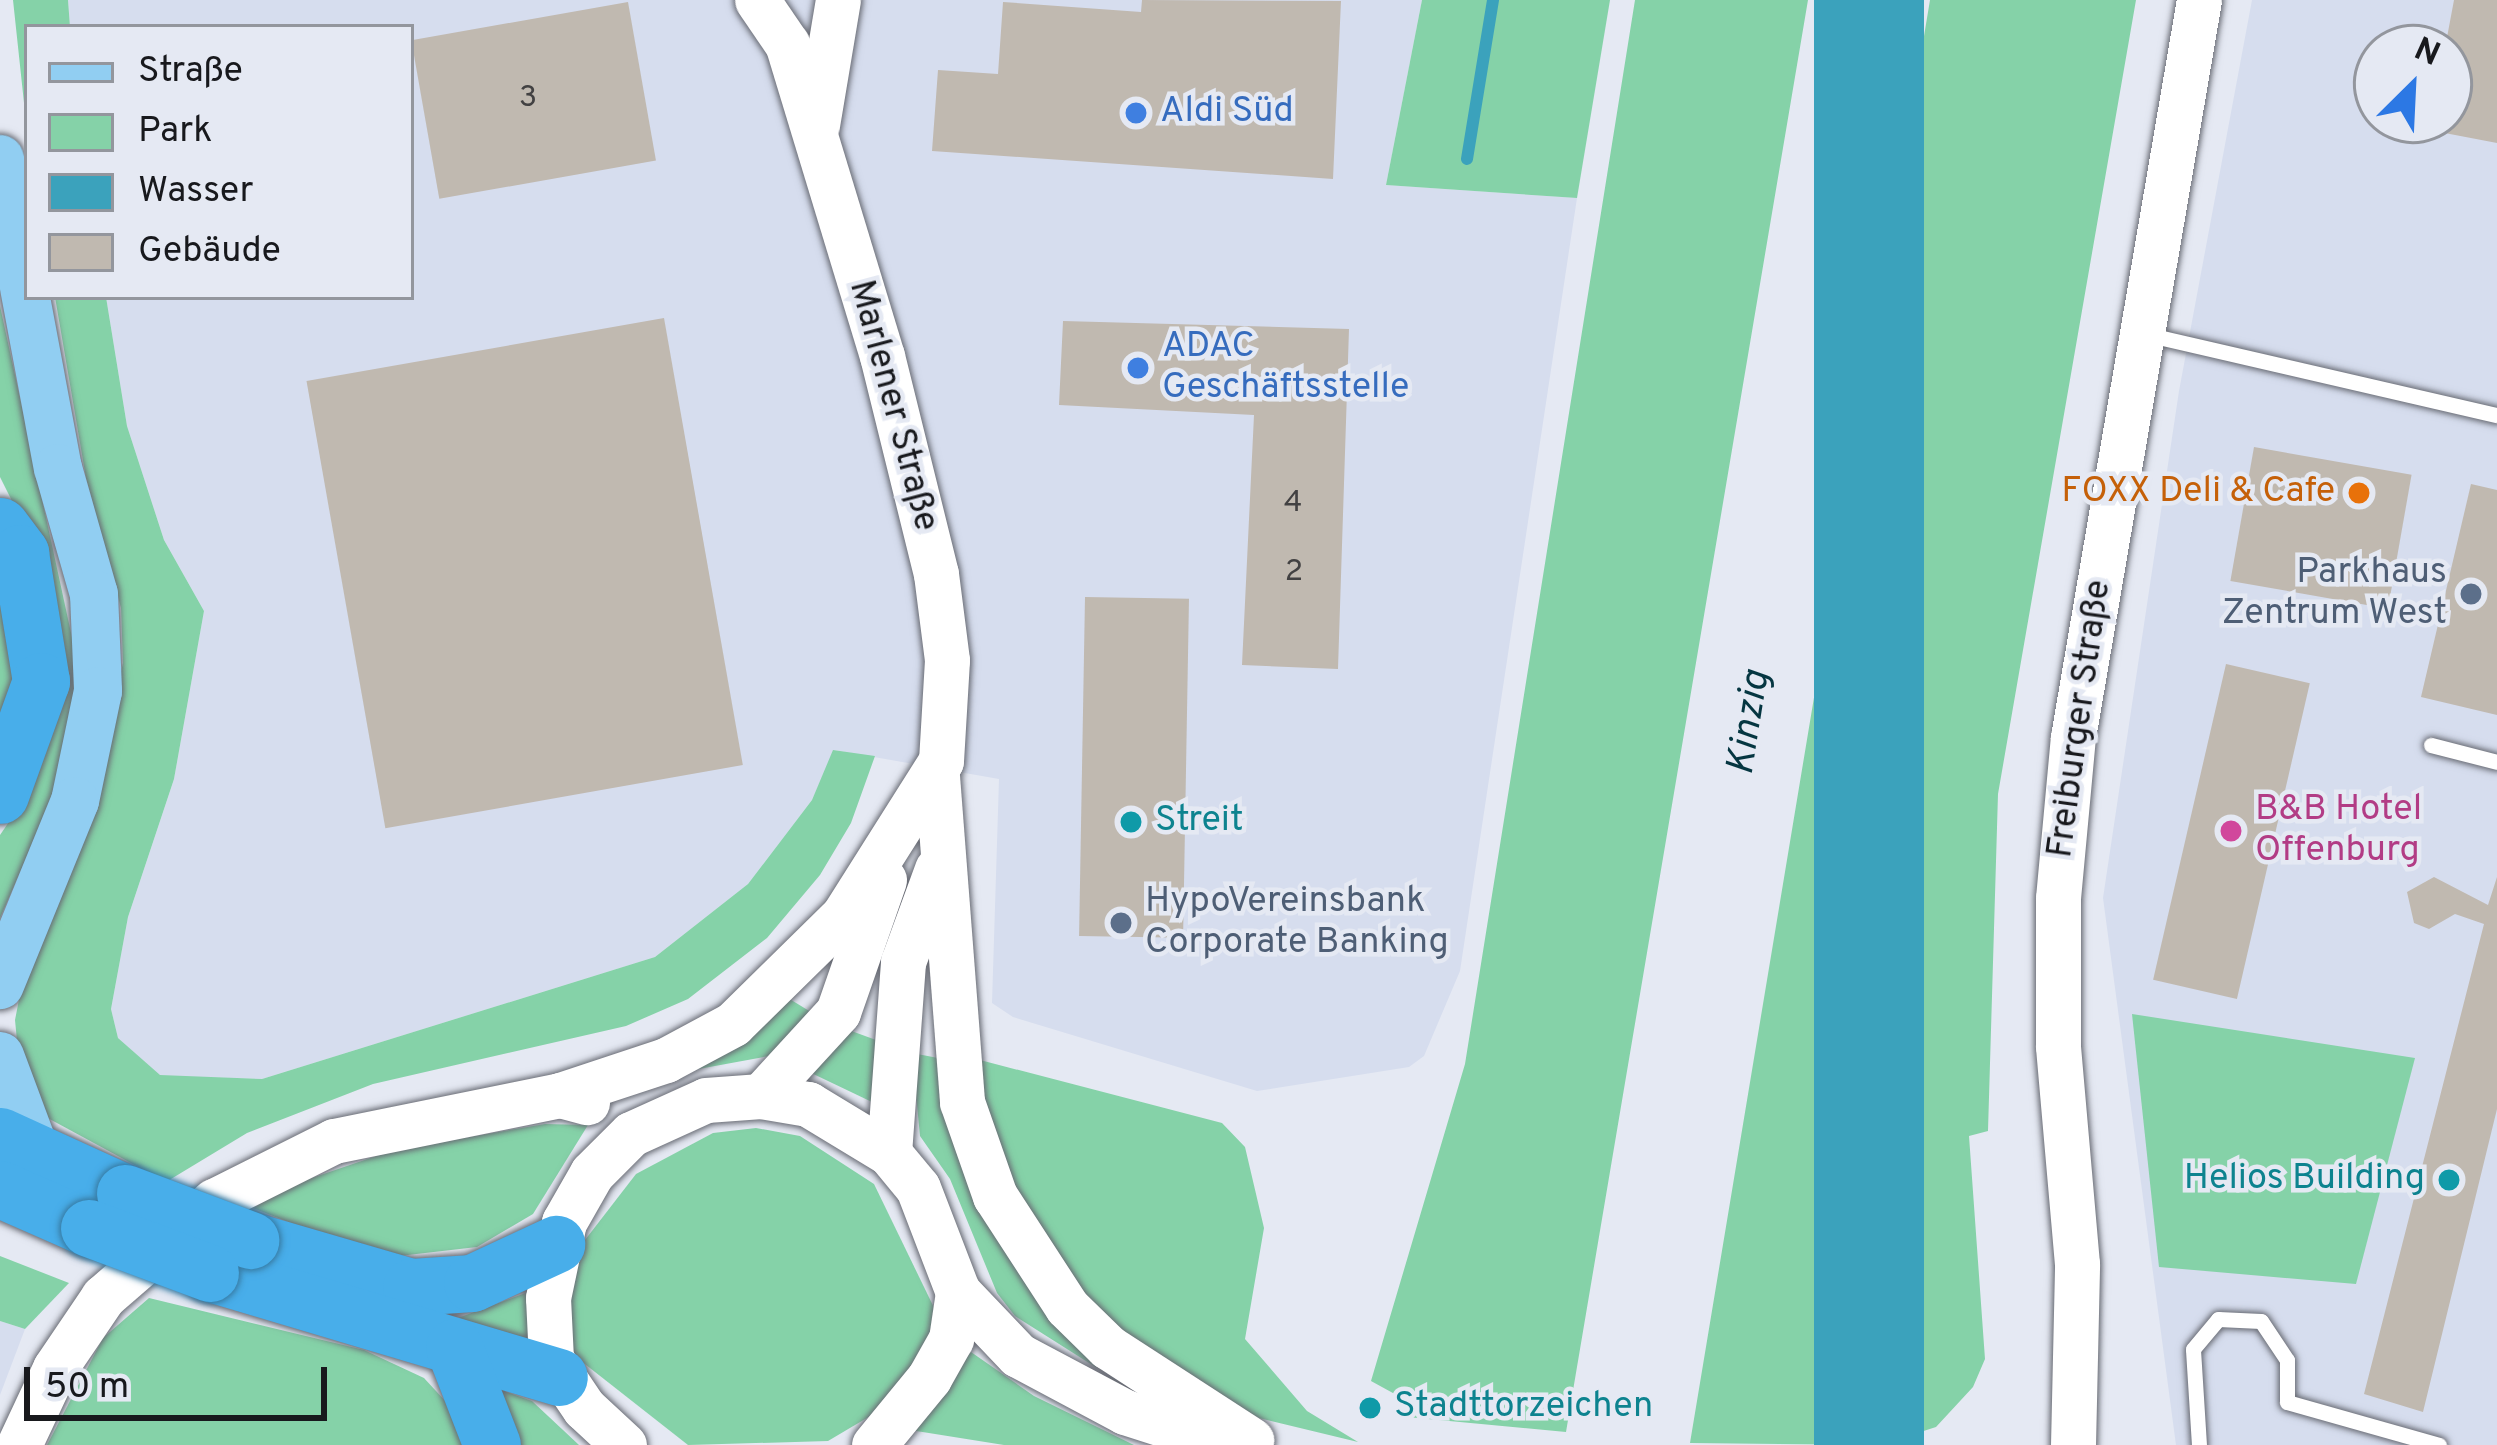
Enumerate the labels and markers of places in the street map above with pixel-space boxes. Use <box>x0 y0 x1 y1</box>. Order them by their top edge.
place label: Aldi Süd <box>1160 91 1294 135</box>
marker: Aldi Süd <box>1123 100 1149 126</box>
place label: ADAC Geschäftsstelle <box>1162 325 1409 410</box>
marker: ADAC Geschäftsstelle <box>1125 355 1151 381</box>
place label: FOXX Deli & Cafe <box>2061 471 2335 515</box>
marker: FOXX Deli & Cafe <box>2346 480 2372 506</box>
place label: Parkhaus Zentrum West <box>2221 551 2447 636</box>
marker: Parkhaus Zentrum West <box>2458 581 2484 607</box>
place label: B&B Hotel Offenburg <box>2255 788 2422 873</box>
place label: Streit <box>1155 800 1244 844</box>
marker: Streit <box>1118 809 1144 835</box>
marker: B&B Hotel Offenburg <box>2218 818 2244 844</box>
place label: HypoVereinsbank Corporate Banking <box>1145 880 1449 965</box>
marker: HypoVereinsbank Corporate Banking <box>1108 910 1134 936</box>
place label: Helios Building <box>2184 1158 2425 1202</box>
marker: Helios Building <box>2436 1167 2462 1193</box>
place label: Stadttorzeichen <box>1394 1386 1653 1430</box>
marker: Stadttorzeichen <box>1357 1395 1383 1421</box>

